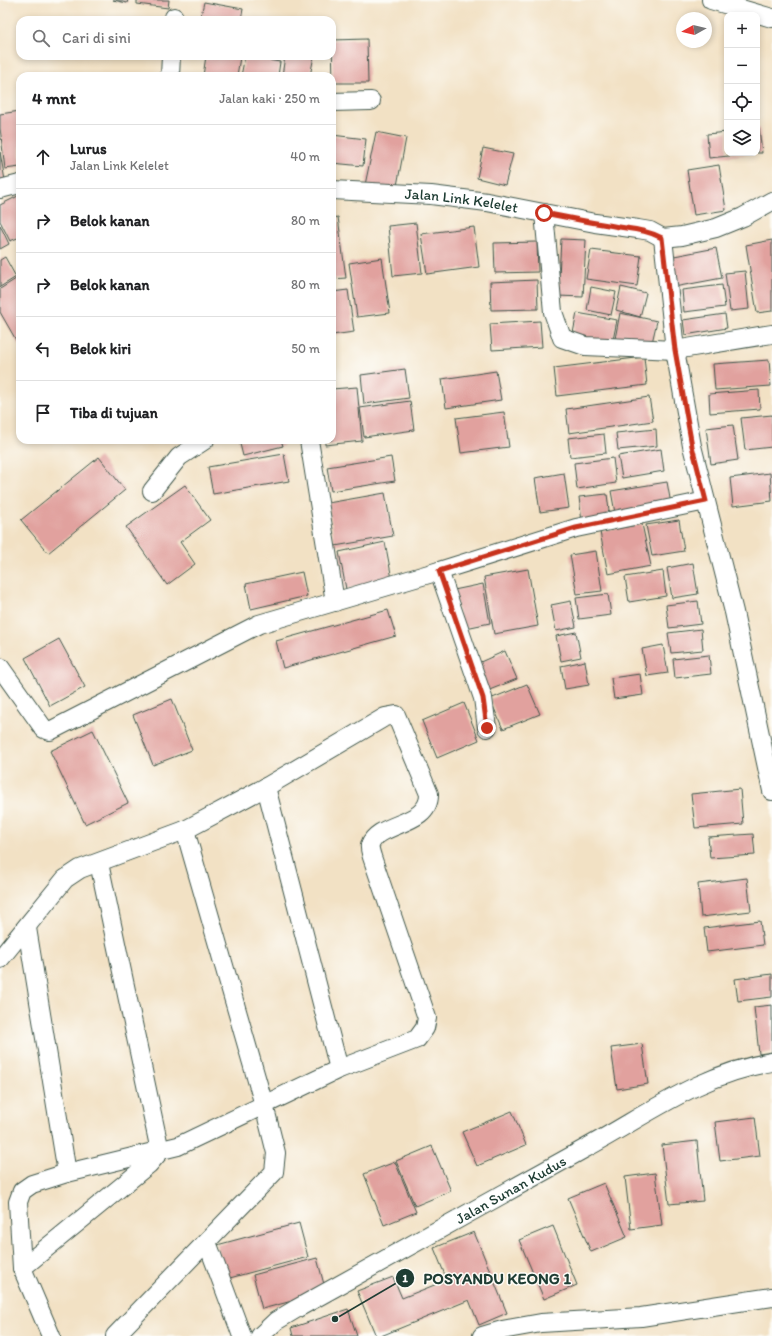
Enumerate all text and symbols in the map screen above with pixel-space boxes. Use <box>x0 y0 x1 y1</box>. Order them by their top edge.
north arrow <box>676 12 712 48</box>
map controls <box>724 12 760 156</box>
button: + <box>724 12 760 48</box>
search box <box>16 16 336 60</box>
icon: search <box>30 27 52 49</box>
text: Cari di sini <box>62 29 131 47</box>
button: − <box>724 48 760 84</box>
button: locate <box>724 84 760 120</box>
text: 4 mnt <box>32 88 76 108</box>
text: Jalan kaki · 250 m <box>219 91 320 106</box>
button: layers <box>724 120 760 156</box>
text: Lurus <box>70 140 107 158</box>
icon: ahead <box>32 146 54 168</box>
text: 40 m <box>290 149 320 164</box>
text: Jalan Link Kelelet <box>70 158 169 173</box>
street label: Jalan Link Kelelet <box>404 185 520 217</box>
route start <box>535 204 553 222</box>
icon: right <box>32 210 54 232</box>
text: Belok kanan <box>70 212 150 230</box>
text: 80 m <box>291 213 320 228</box>
icon: right <box>32 274 54 296</box>
text: Belok kanan <box>70 276 150 294</box>
text: 80 m <box>291 277 320 292</box>
icon: left <box>32 338 54 360</box>
text: Belok kiri <box>70 340 131 358</box>
text: 50 m <box>291 341 320 356</box>
icon: arrive <box>32 402 54 424</box>
text: Tiba di tujuan <box>70 404 158 422</box>
route end <box>478 719 496 737</box>
street label: Jalan Sunan Kudus <box>452 1152 570 1228</box>
callout: POSYANDU KEONG 1 <box>395 1264 579 1292</box>
text: POSYANDU KEONG 1 <box>423 1269 571 1288</box>
text: 1 <box>402 1271 408 1285</box>

